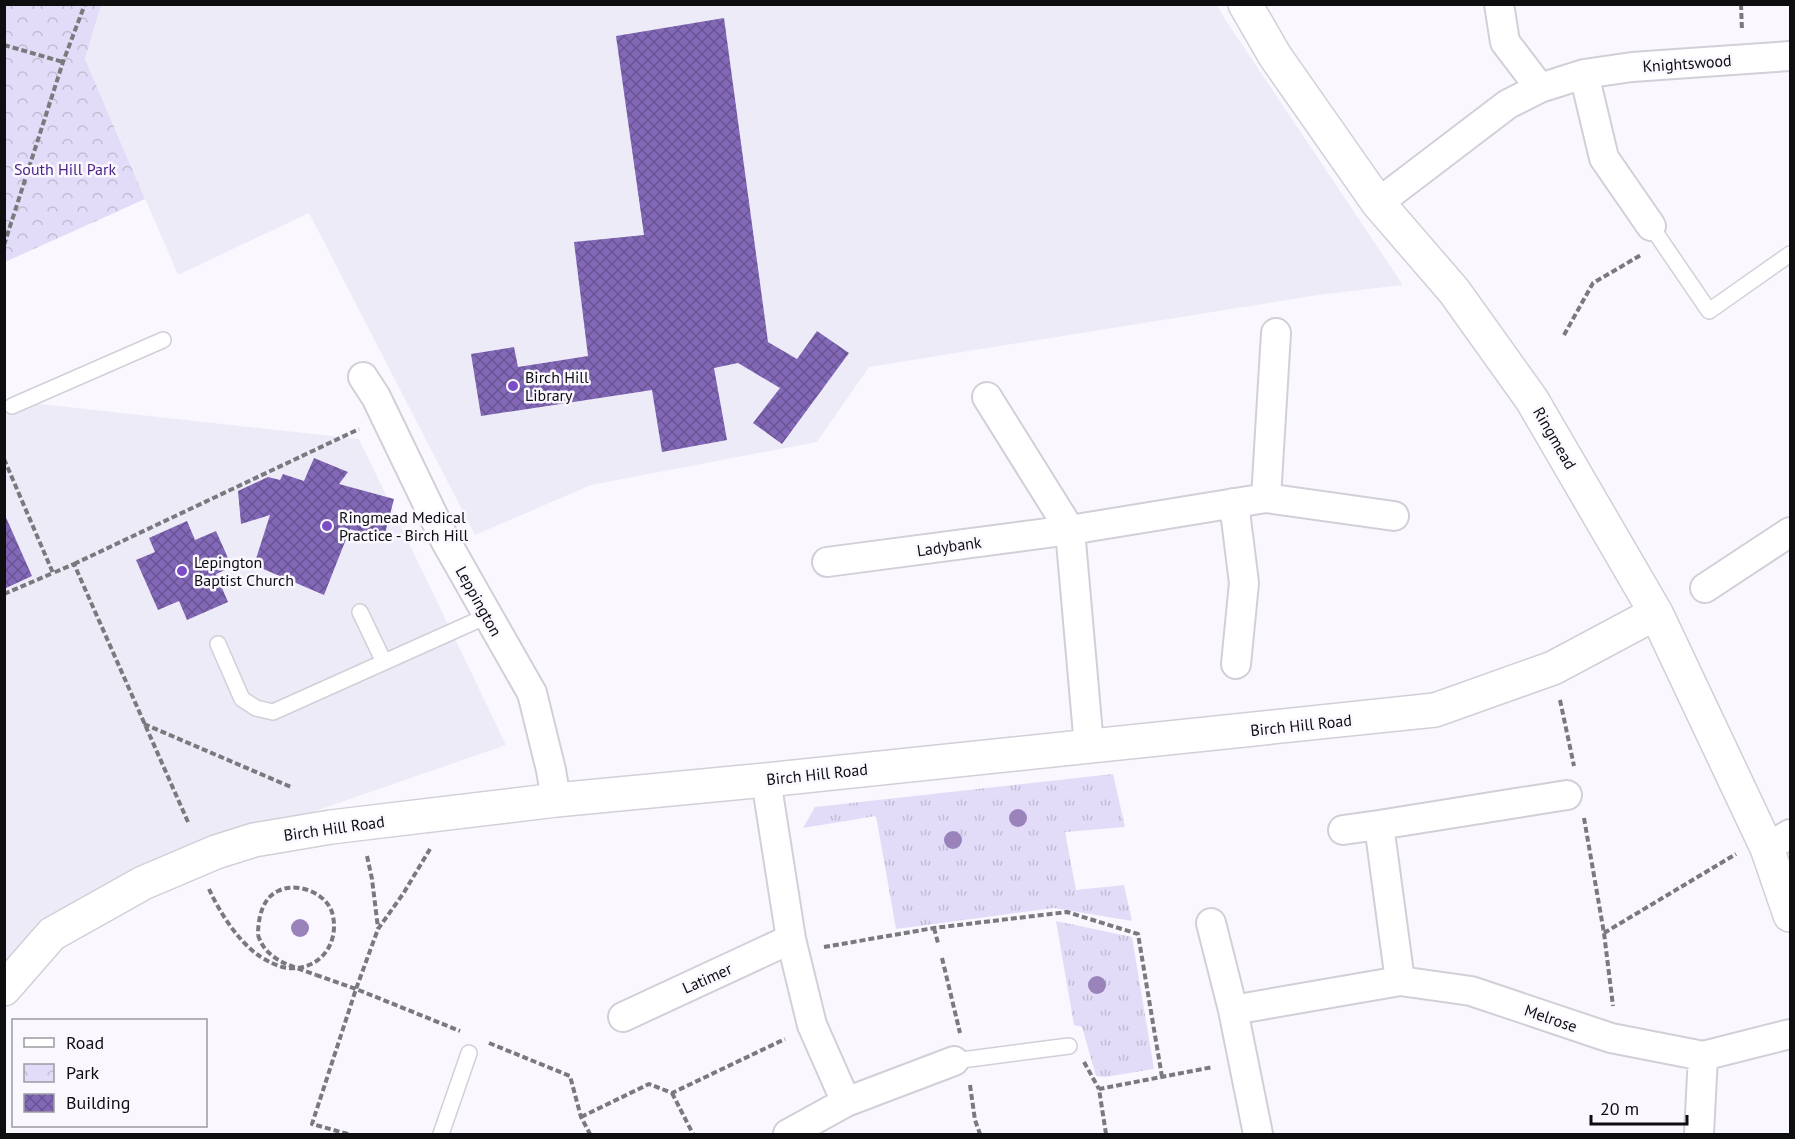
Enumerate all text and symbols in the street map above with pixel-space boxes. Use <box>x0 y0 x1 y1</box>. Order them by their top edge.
street label: Knightswood <box>1642 50 1732 76</box>
park label: South Hill Park <box>14 159 116 179</box>
place label: Birch Hill Library <box>525 367 589 405</box>
marker: Birch Hill Library <box>506 379 520 393</box>
street label: Ringmead <box>1529 403 1581 473</box>
place label: Ringmead Medical Practice - Birch Hill <box>339 507 468 545</box>
marker: Ringmead Medical Practice - Birch Hill <box>320 519 334 533</box>
street label: Ladybank <box>915 532 983 560</box>
place label: Lepington Baptist Church <box>194 552 294 590</box>
street label: Leppington <box>452 562 506 640</box>
marker: Lepington Baptist Church <box>175 564 189 578</box>
street label: Birch Hill Road <box>1249 710 1353 740</box>
street label: Birch Hill Road <box>765 759 869 789</box>
street label: Birch Hill Road <box>282 811 386 845</box>
street label: Latimer <box>679 958 735 998</box>
street label: Melrose <box>1522 1000 1580 1036</box>
legend <box>12 1019 207 1127</box>
text: Road <box>66 1031 104 1054</box>
text: Park <box>66 1061 99 1084</box>
scale bar <box>1591 1088 1687 1126</box>
text: Building <box>66 1091 130 1114</box>
text: 20 m <box>1600 1097 1639 1120</box>

